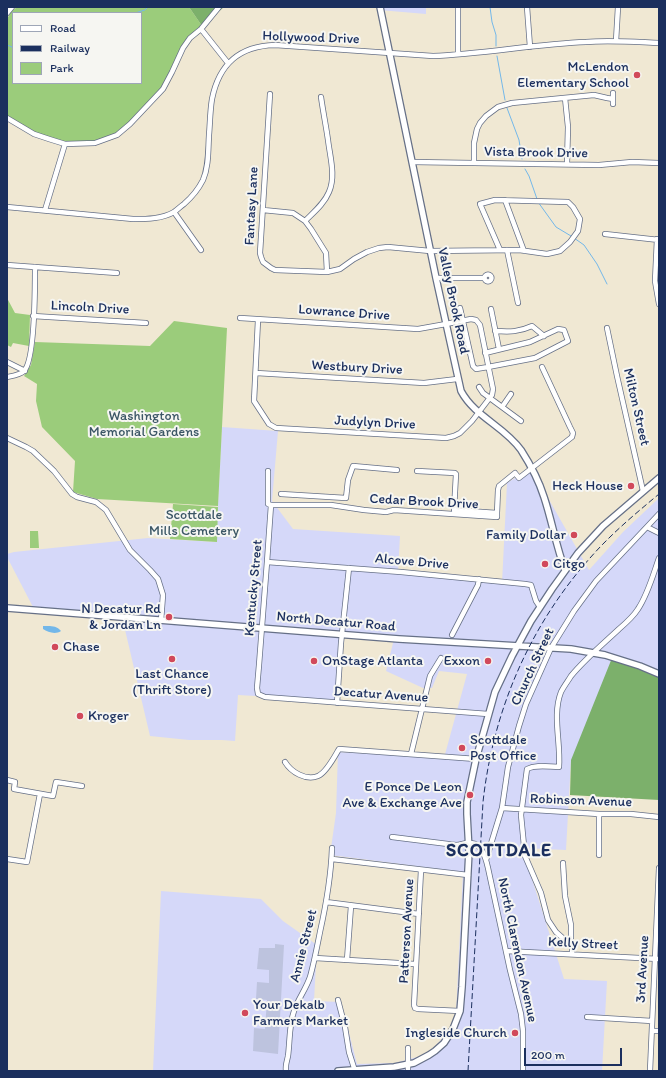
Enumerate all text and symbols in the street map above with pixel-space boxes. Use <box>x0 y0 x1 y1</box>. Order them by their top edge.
legend <box>12 12 142 84</box>
text: Road <box>50 21 76 35</box>
street label: Hollywood Drive <box>262 28 360 48</box>
text: Railway <box>50 41 90 55</box>
place label: McLendon Elementary School <box>517 59 629 92</box>
text: Park <box>50 61 74 75</box>
marker: McLendon Elementary School <box>632 70 642 80</box>
street label: Vista Brook Drive <box>484 144 588 162</box>
street label: Fantasy Lane <box>242 166 262 246</box>
street label: Valley Brook Road <box>433 246 473 356</box>
street label: Lincoln Drive <box>50 298 130 318</box>
street label: Lowrance Drive <box>298 301 390 325</box>
street label: Westbury Drive <box>311 357 403 379</box>
street label: Milton Street <box>619 367 653 447</box>
park label: Washington Memorial Gardens <box>89 408 199 440</box>
street label: Judylyn Drive <box>334 412 416 434</box>
place label: Heck House <box>552 478 623 494</box>
marker: Heck House <box>626 481 636 491</box>
street label: Cedar Brook Drive <box>369 491 479 513</box>
park label: Scottdale Mills Cemetery <box>149 507 239 540</box>
place label: Family Dollar <box>486 527 566 543</box>
marker: Family Dollar <box>569 530 579 540</box>
street label: Kentucky Street <box>241 539 267 637</box>
street label: Alcove Drive <box>374 550 450 574</box>
place label: Citgo <box>553 556 585 572</box>
marker: Citgo <box>540 559 550 569</box>
place label: N Decatur Rd & Jordan Ln <box>81 601 161 634</box>
street label: North Decatur Road <box>276 608 396 636</box>
marker: N Decatur Rd & Jordan Ln <box>164 612 174 622</box>
street label: Church Street <box>508 625 558 709</box>
place label: Chase <box>63 639 100 655</box>
marker: Chase <box>50 642 60 652</box>
place label: OnStage Atlanta <box>322 653 423 669</box>
place label: Exxon <box>444 653 480 669</box>
marker: Last Chance (Thrift Store) <box>167 654 177 664</box>
marker: OnStage Atlanta <box>309 656 319 666</box>
marker: Exxon <box>483 656 493 666</box>
place label: Last Chance (Thrift Store) <box>132 666 212 698</box>
street label: Decatur Avenue <box>333 683 429 707</box>
place label: Kroger <box>88 708 129 724</box>
marker: Kroger <box>75 711 85 721</box>
place label: Scottdale Post Office <box>470 732 537 764</box>
marker: Scottdale Post Office <box>457 743 467 753</box>
place label: E Ponce De Leon Ave & Exchange Ave <box>342 779 462 812</box>
marker: E Ponce De Leon Ave & Exchange Ave <box>465 790 475 800</box>
street label: Robinson Avenue <box>530 791 632 811</box>
district label: SCOTTDALE <box>446 840 552 862</box>
street label: North Clarendon Avenue <box>493 876 541 1024</box>
street label: Patterson Avenue <box>396 878 418 984</box>
street label: Annie Street <box>287 908 321 984</box>
street label: Kelly Street <box>547 934 619 954</box>
street label: 3rd Avenue <box>633 935 653 1003</box>
place label: Your Dekalb Farmers Market <box>253 997 348 1030</box>
marker: Your Dekalb Farmers Market <box>240 1008 250 1018</box>
place label: Ingleside Church <box>405 1025 507 1041</box>
marker: Ingleside Church <box>510 1028 520 1038</box>
scale bar <box>526 1040 624 1066</box>
text: 200 m <box>531 1048 565 1062</box>

